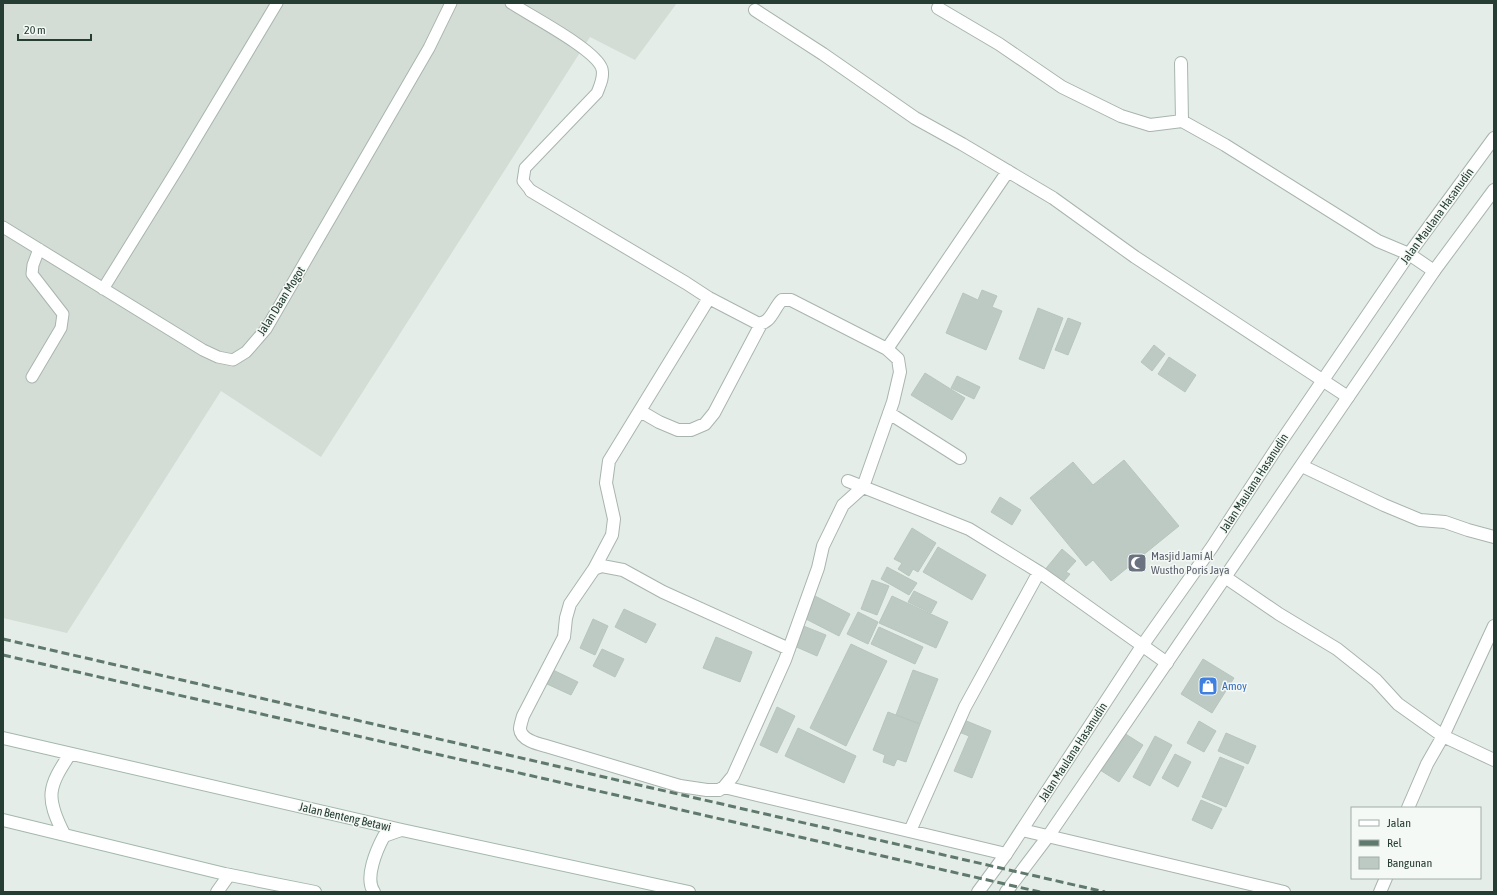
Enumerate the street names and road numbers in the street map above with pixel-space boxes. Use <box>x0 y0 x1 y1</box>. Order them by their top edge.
street label: Jalan Maulana Hasanudin <box>1398 165 1476 267</box>
street label: Jalan Daan Mogot <box>254 263 308 338</box>
street label: Jalan Maulana Hasanudin <box>1217 431 1291 535</box>
street label: Jalan Maulana Hasanudin <box>1036 700 1110 804</box>
street label: Jalan Benteng Betawi <box>298 800 392 834</box>

